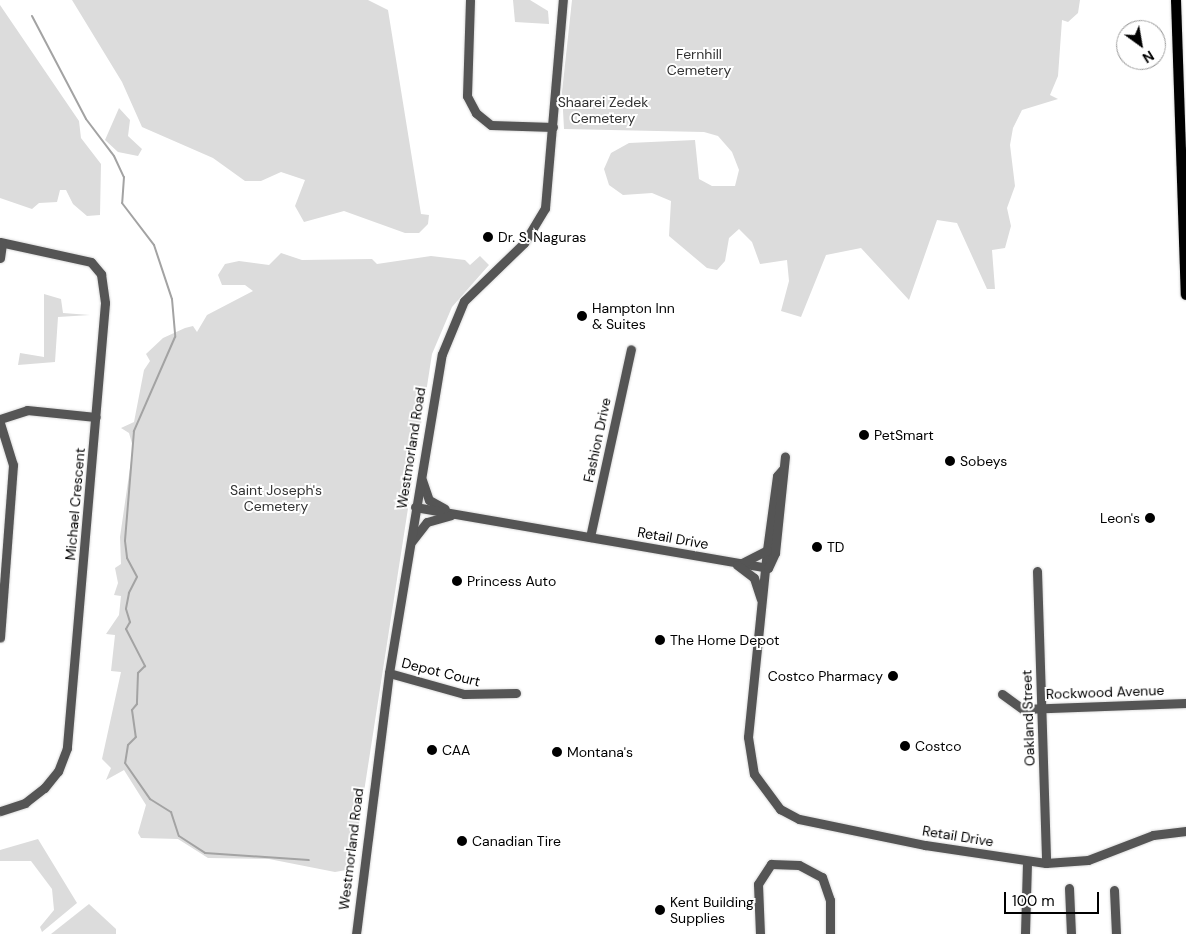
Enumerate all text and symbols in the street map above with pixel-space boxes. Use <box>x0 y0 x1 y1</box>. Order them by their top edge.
north arrow <box>1116 20 1166 70</box>
park label: Fernhill Cemetery <box>667 46 731 78</box>
text: N <box>1139 47 1158 67</box>
park label: Shaarei Zedek Cemetery <box>558 94 648 126</box>
place label: Dr. S. Naguras <box>498 229 586 245</box>
marker: Dr. S. Naguras <box>482 231 494 243</box>
place label: Hampton Inn & Suites <box>592 300 675 332</box>
marker: Hampton Inn & Suites <box>576 310 588 322</box>
street label: Westmorland Road <box>393 386 429 510</box>
street label: Fashion Drive <box>580 396 614 484</box>
place label: PetSmart <box>874 427 934 443</box>
marker: PetSmart <box>858 429 870 441</box>
street label: Michael Crescent <box>62 447 88 561</box>
place label: Sobeys <box>960 453 1007 469</box>
marker: Sobeys <box>944 455 956 467</box>
park label: Saint Joseph's Cemetery <box>230 482 322 514</box>
place label: Leon's <box>1100 510 1140 526</box>
marker: Leon's <box>1144 512 1156 524</box>
street label: Retail Drive <box>636 523 710 553</box>
place label: TD <box>827 539 844 555</box>
marker: TD <box>811 541 823 553</box>
place label: Princess Auto <box>467 573 556 589</box>
marker: Princess Auto <box>451 575 463 587</box>
place label: The Home Depot <box>670 632 779 648</box>
marker: The Home Depot <box>654 634 666 646</box>
street label: Depot Court <box>400 654 482 690</box>
place label: Costco Pharmacy <box>768 668 883 684</box>
marker: Costco Pharmacy <box>887 670 899 682</box>
street label: Oakland Street <box>1018 670 1038 766</box>
street label: Rockwood Avenue <box>1046 682 1164 702</box>
place label: Costco <box>915 738 962 754</box>
marker: Costco <box>899 740 911 752</box>
place label: CAA <box>442 742 470 758</box>
marker: CAA <box>426 744 438 756</box>
place label: Montana's <box>567 744 633 760</box>
marker: Montana's <box>551 746 563 758</box>
street label: Westmorland Road <box>335 787 367 911</box>
street label: Retail Drive <box>921 822 995 850</box>
place label: Canadian Tire <box>472 833 561 849</box>
marker: Canadian Tire <box>456 835 468 847</box>
scale bar <box>1006 882 1101 914</box>
text: 100 m <box>1012 891 1055 911</box>
place label: Kent Building Supplies <box>670 894 754 926</box>
marker: Kent Building Supplies <box>654 904 666 916</box>

